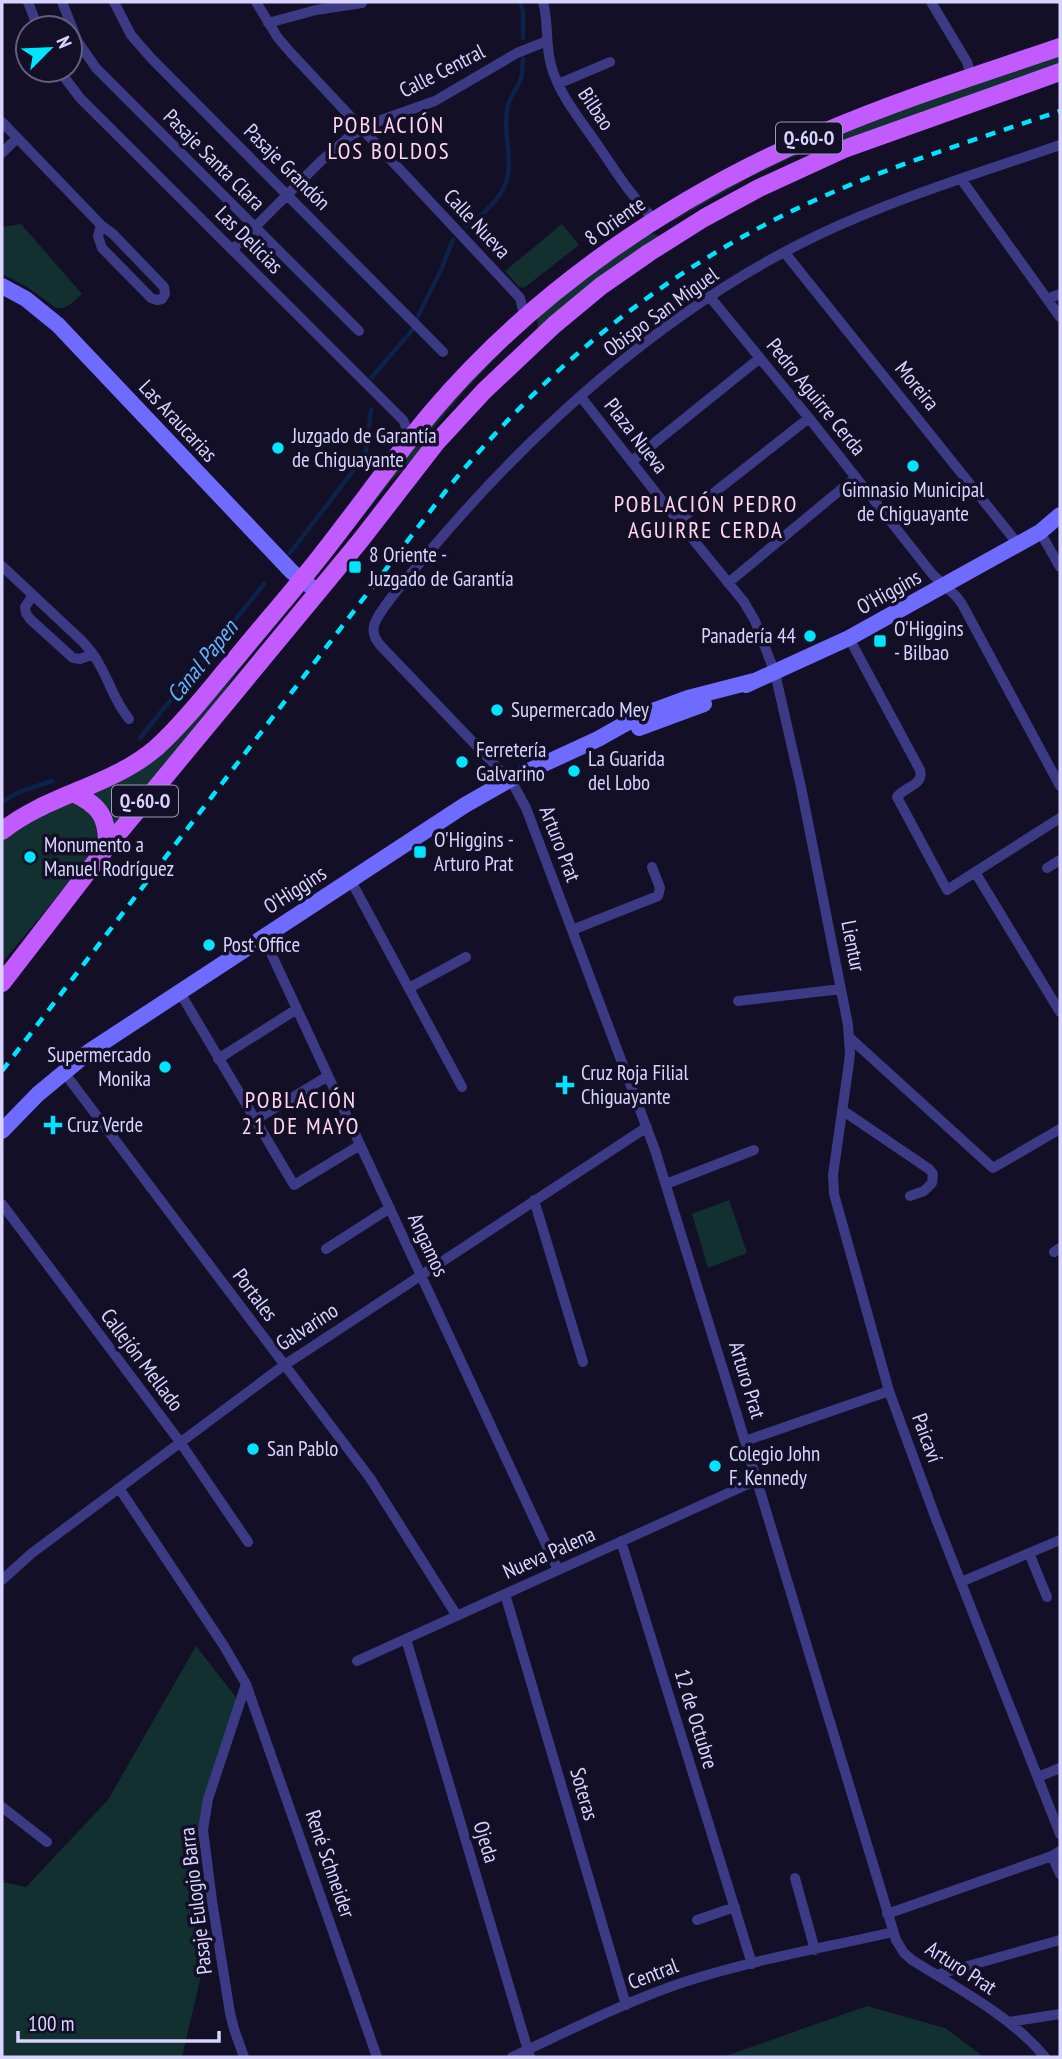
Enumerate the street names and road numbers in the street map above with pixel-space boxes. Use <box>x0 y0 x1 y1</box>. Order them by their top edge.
street label: Calle Central <box>394 38 489 104</box>
street label: Bilbao <box>572 82 620 135</box>
street label: Pasaje Santa Clara <box>158 103 271 216</box>
street label: Pasaje Grandón <box>238 118 336 216</box>
road number: Q-60-O <box>776 122 842 154</box>
street label: Calle Nueva <box>438 183 517 264</box>
street label: 8 Oriente <box>579 190 650 251</box>
street label: Las Delicias <box>210 200 289 279</box>
street label: Obispo San Miguel <box>598 261 724 362</box>
street label: Pedro Aguirre Cerda <box>761 332 872 461</box>
street label: Moreira <box>889 356 945 416</box>
street label: Las Araucarias <box>133 374 223 467</box>
street label: Plaza Nueva <box>599 393 674 479</box>
street label: O'Higgins <box>852 563 926 620</box>
road number: Q-60-O <box>112 786 178 816</box>
street label: Arturo Prat <box>534 802 587 886</box>
street label: O'Higgins <box>258 859 331 920</box>
street label: Lientur <box>835 918 872 974</box>
street label: Angamos <box>402 1209 455 1281</box>
street label: Portales <box>227 1263 284 1326</box>
street label: Galvarino <box>271 1297 343 1357</box>
street label: Callejón Mellado <box>95 1303 190 1416</box>
street label: Arturo Prat <box>723 1338 772 1422</box>
street label: Paicaví <box>906 1410 949 1467</box>
street label: Nueva Palena <box>498 1520 599 1585</box>
street label: 12 de Octubre <box>669 1666 724 1772</box>
street label: Soteras <box>564 1764 605 1823</box>
street label: René Schneider <box>299 1807 362 1921</box>
street label: Ojeda <box>467 1818 506 1866</box>
street label: Pasaje Eulogio Barra <box>173 1826 218 1976</box>
street label: Arturo Prat <box>921 1935 1002 2001</box>
street label: Central <box>624 1952 682 1995</box>

